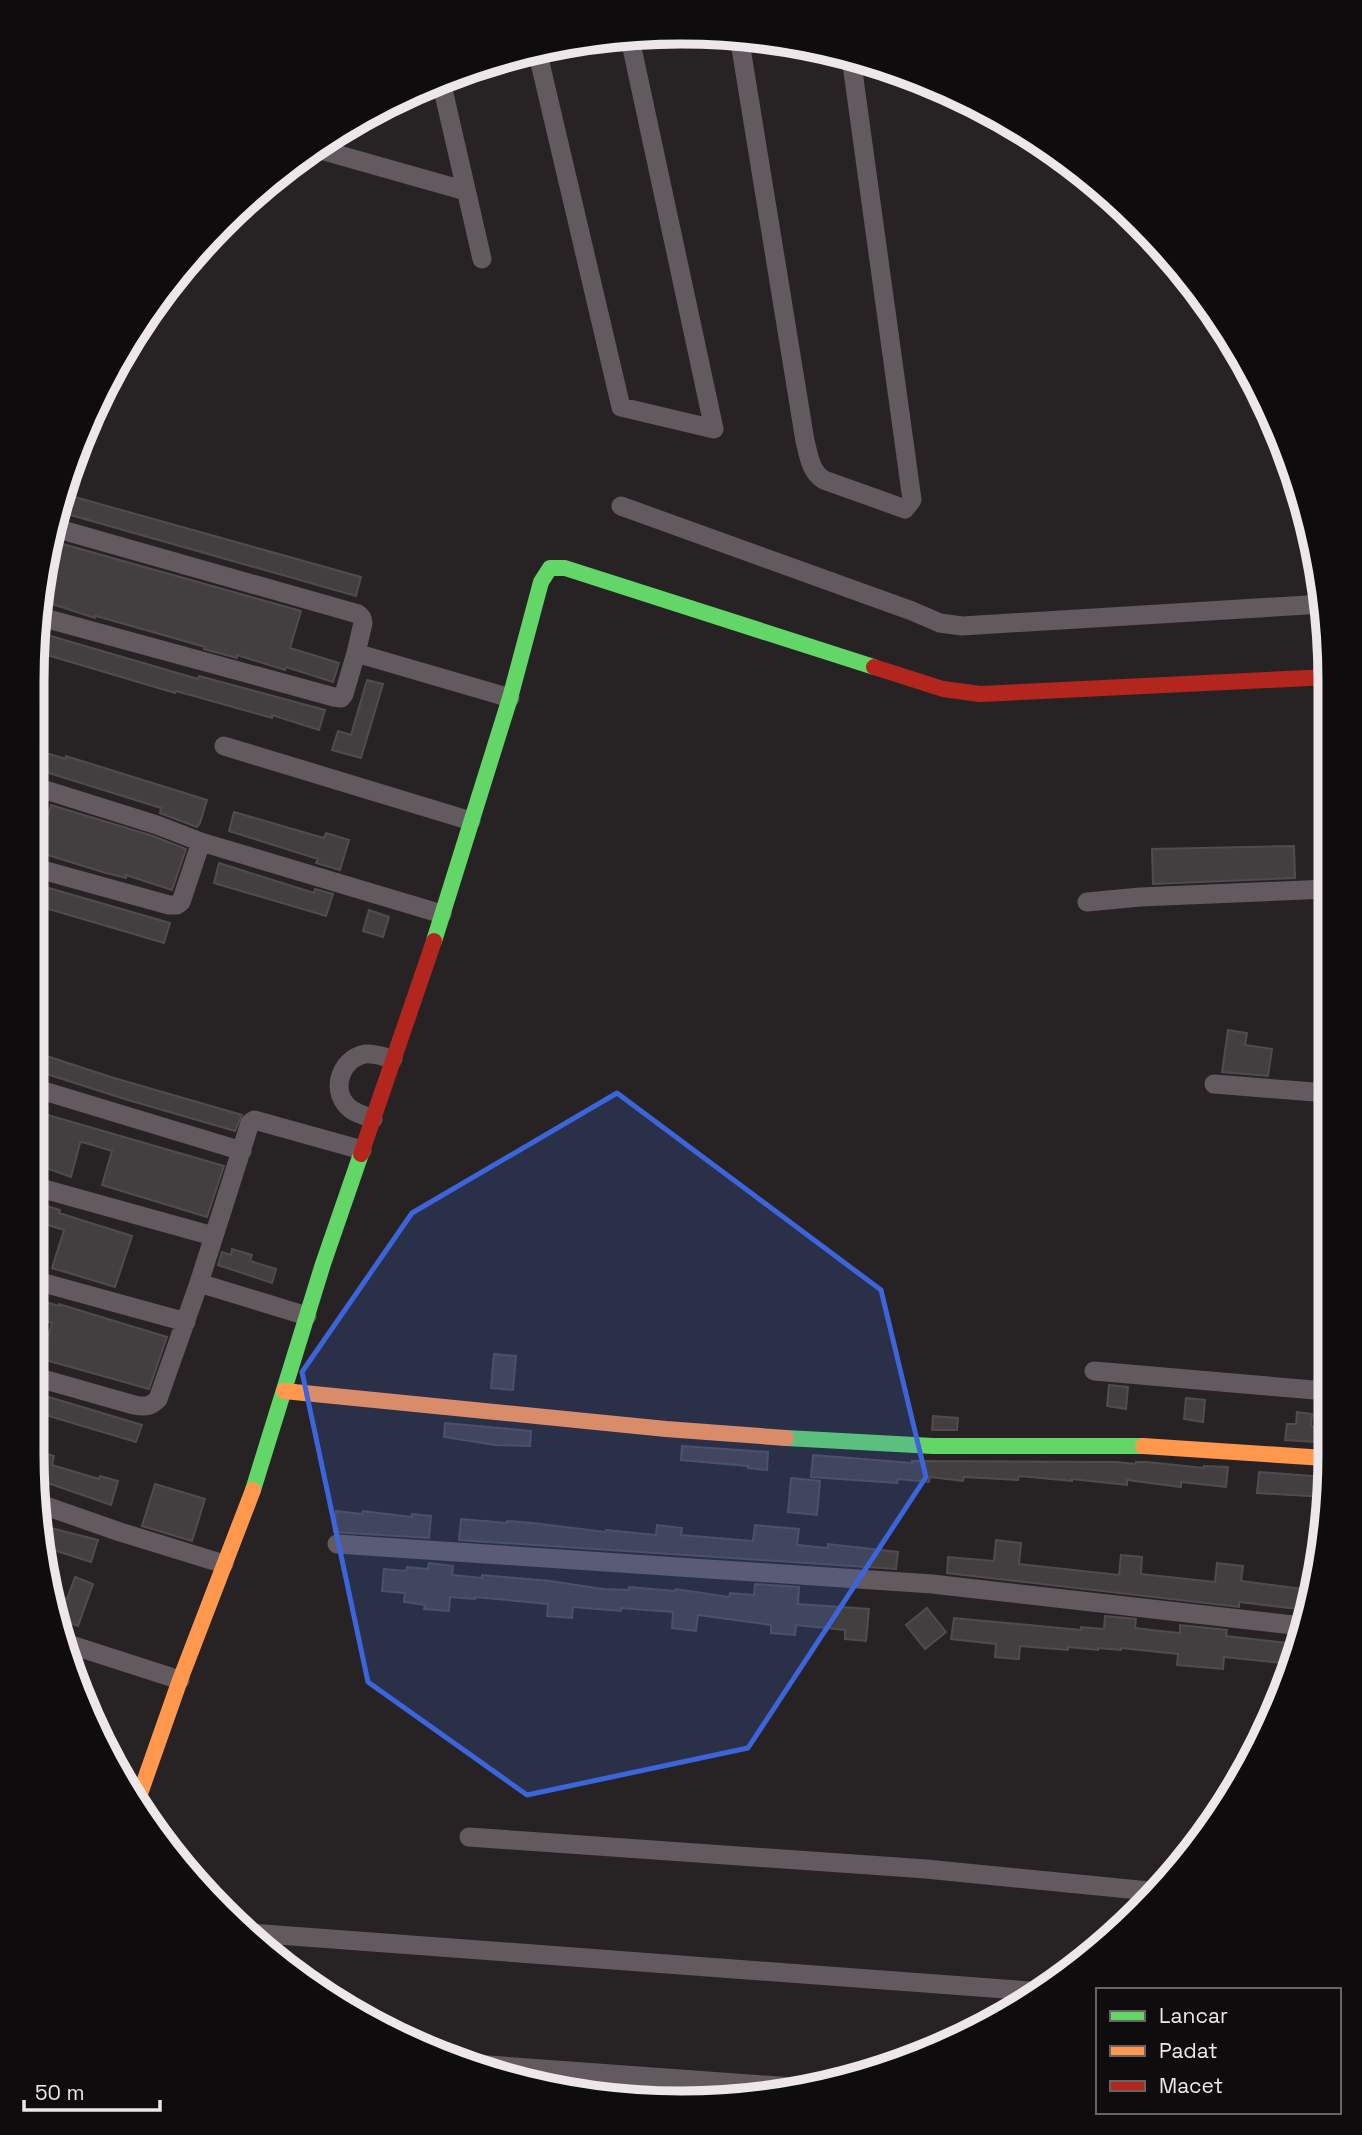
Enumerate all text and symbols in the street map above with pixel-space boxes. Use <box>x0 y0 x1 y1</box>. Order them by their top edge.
legend <box>1096 1988 1341 2114</box>
text: Lancar <box>1159 2002 1228 2029</box>
text: Padat <box>1159 2037 1218 2064</box>
scale bar <box>24 2068 161 2112</box>
text: Macet <box>1159 2072 1223 2099</box>
text: 50 m <box>35 2079 85 2106</box>

